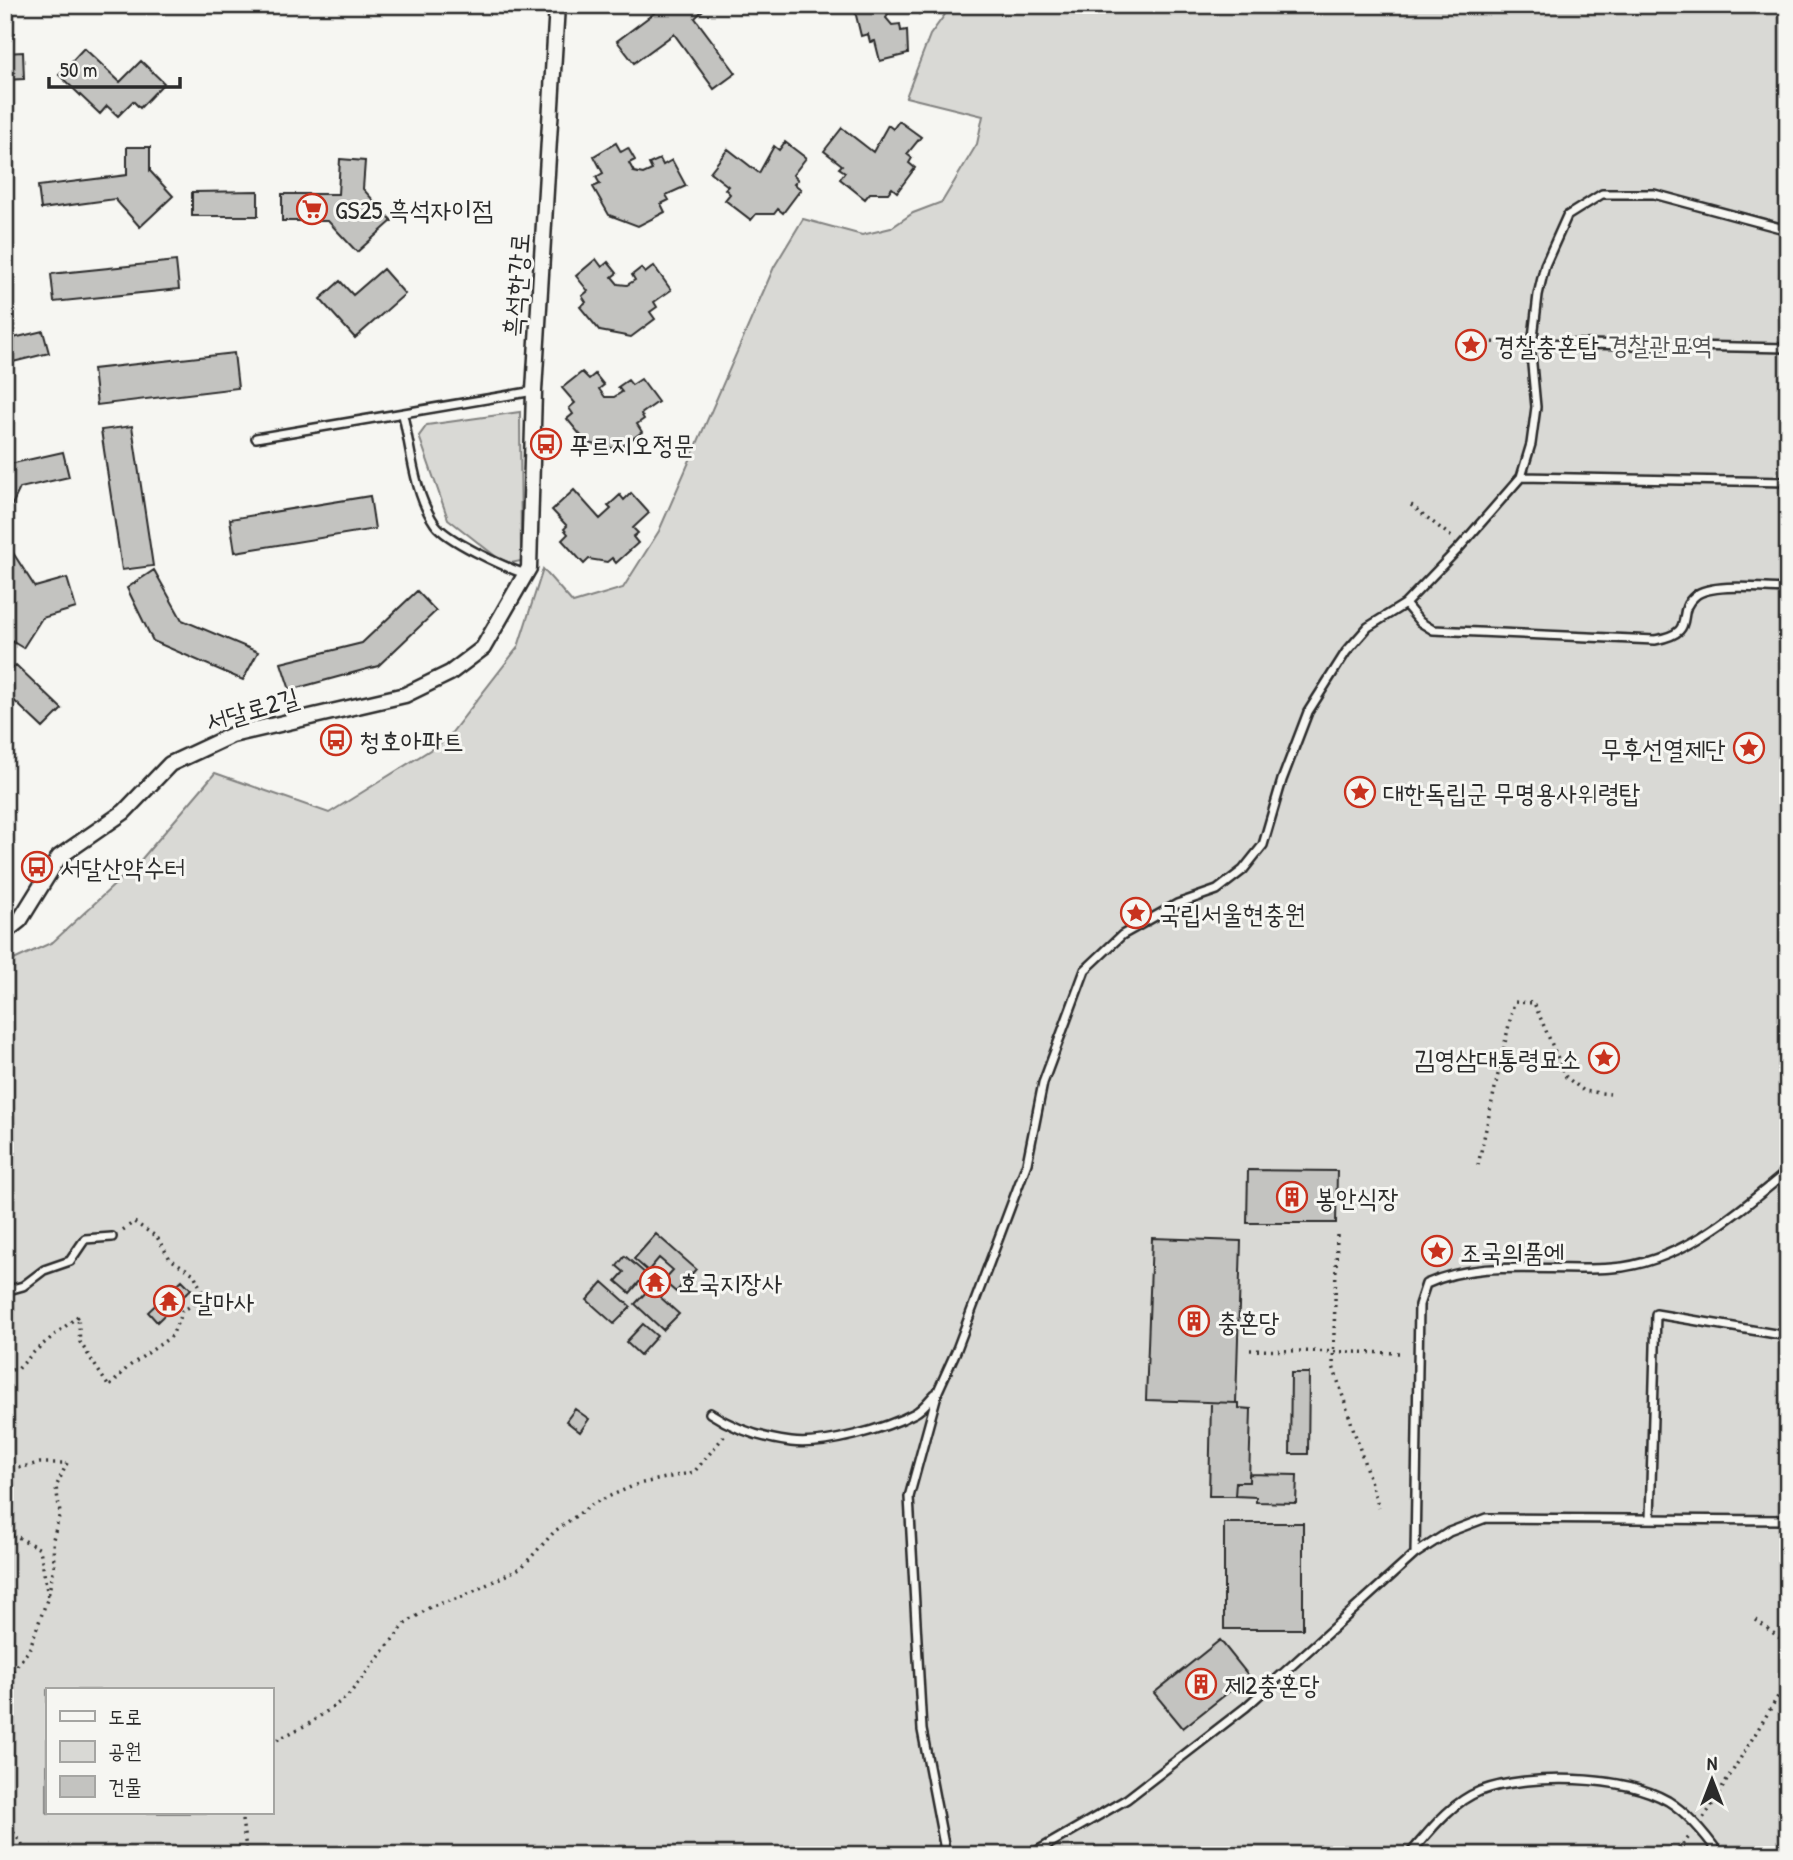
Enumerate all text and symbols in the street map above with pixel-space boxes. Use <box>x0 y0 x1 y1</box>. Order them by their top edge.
scale bar <box>49 46 180 90</box>
text: 50 m <box>60 55 97 84</box>
supermarket icon: GS25 흑석자이점 <box>295 192 329 226</box>
place label: GS25 흑석자이점 <box>335 192 493 227</box>
street label: 흑석한강로 <box>495 232 537 338</box>
park label: 경찰관묘역 <box>1608 327 1712 362</box>
place icon: 경찰충혼탑 <box>1454 328 1488 362</box>
place label: 경찰충혼탑 <box>1494 328 1599 363</box>
bus stop icon: 푸르지오정문 <box>529 427 563 461</box>
place label: 푸르지오정문 <box>569 427 695 462</box>
street label: 서달로2길 <box>201 679 303 739</box>
bus stop icon: 청호아파트 <box>319 723 353 757</box>
place label: 청호아파트 <box>359 723 464 758</box>
place label: 무후선열제단 <box>1600 731 1726 766</box>
place icon: 무후선열제단 <box>1732 731 1766 765</box>
place icon: 대한독립군 무명용사위령탑 <box>1343 775 1377 809</box>
place label: 대한독립군 무명용사위령탑 <box>1383 775 1640 810</box>
bus stop icon: 서달산약수터 <box>20 850 54 884</box>
place label: 서달산약수터 <box>60 850 186 885</box>
place icon: 국립서울현충원 <box>1119 896 1153 930</box>
place label: 국립서울현충원 <box>1159 896 1305 931</box>
place label: 김영삼대통령묘소 <box>1414 1041 1581 1076</box>
place icon: 김영삼대통령묘소 <box>1587 1041 1621 1075</box>
building icon: 봉안식장 <box>1275 1180 1309 1214</box>
place label: 봉안식장 <box>1315 1180 1399 1215</box>
place icon: 조국의품에 <box>1420 1234 1454 1268</box>
place label: 조국의품에 <box>1460 1234 1565 1269</box>
temple icon: 호국지장사 <box>638 1265 672 1299</box>
place label: 호국지장사 <box>678 1265 783 1300</box>
temple icon: 달마사 <box>152 1284 186 1318</box>
place label: 달마사 <box>192 1284 255 1319</box>
building icon: 충혼당 <box>1177 1304 1211 1338</box>
place label: 충혼당 <box>1217 1304 1280 1339</box>
building icon: 제2충혼당 <box>1184 1667 1218 1701</box>
place label: 제2충혼당 <box>1224 1667 1320 1702</box>
legend <box>46 1688 273 1814</box>
text: 도로 <box>108 1702 142 1731</box>
text: 공원 <box>108 1736 142 1765</box>
north arrow <box>1678 1744 1748 1814</box>
text: N <box>1707 1750 1717 1776</box>
text: 건물 <box>108 1772 142 1801</box>

